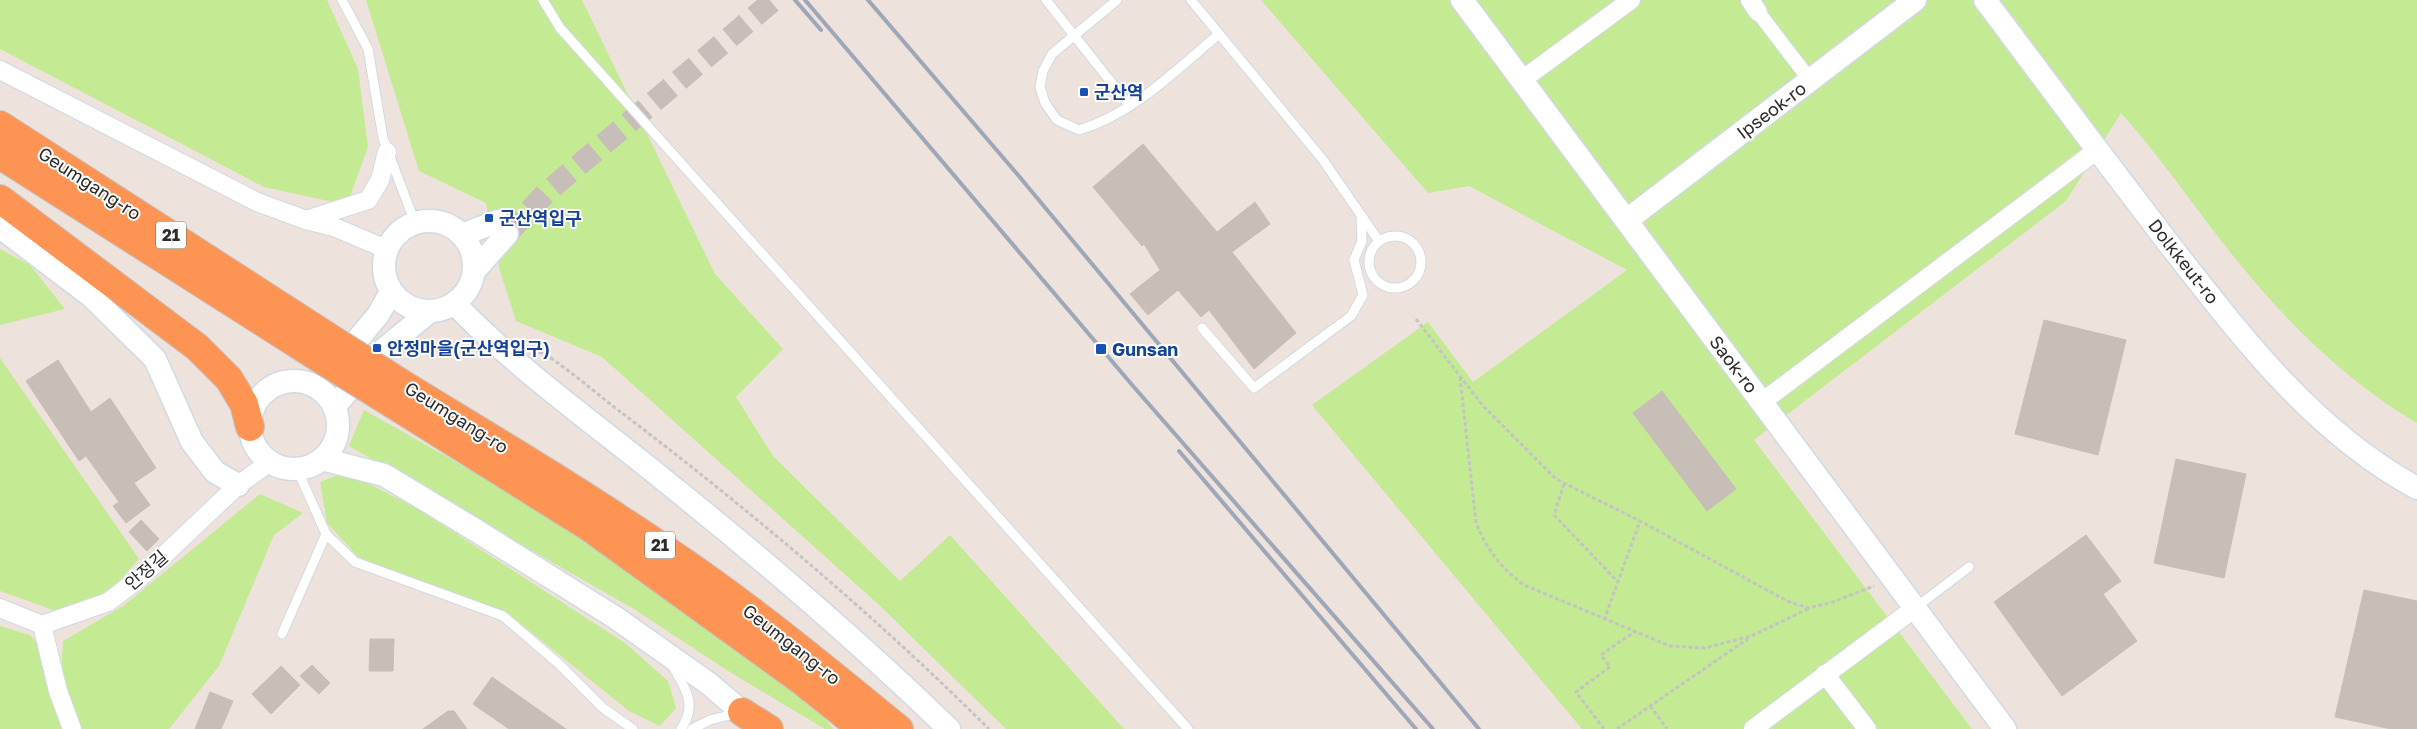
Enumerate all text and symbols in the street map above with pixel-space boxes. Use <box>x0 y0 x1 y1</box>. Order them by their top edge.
street label: Ipseok-ro <box>1732 77 1810 143</box>
place label: 군산역 <box>1094 81 1144 103</box>
marker: 군산역 <box>1078 86 1090 98</box>
street label: Geumgang-ro <box>35 142 145 224</box>
place label: 군산역입구 <box>499 207 582 229</box>
marker: 군산역입구 <box>483 212 495 224</box>
street label: Dolkkeut-ro <box>2144 214 2224 308</box>
road number: 21 <box>156 222 186 248</box>
street label: Saok-ro <box>1705 331 1763 397</box>
place label: 안정마을(군산역입구) <box>387 337 550 359</box>
place label: Gunsan <box>1112 338 1178 360</box>
marker: 안정마을(군산역입구) <box>371 342 383 354</box>
marker: Gunsan <box>1094 342 1108 356</box>
street label: Geumgang-ro <box>401 376 513 458</box>
road number: 21 <box>645 532 675 558</box>
street label: 안정길 <box>120 545 172 595</box>
street label: Geumgang-ro <box>739 599 845 689</box>

